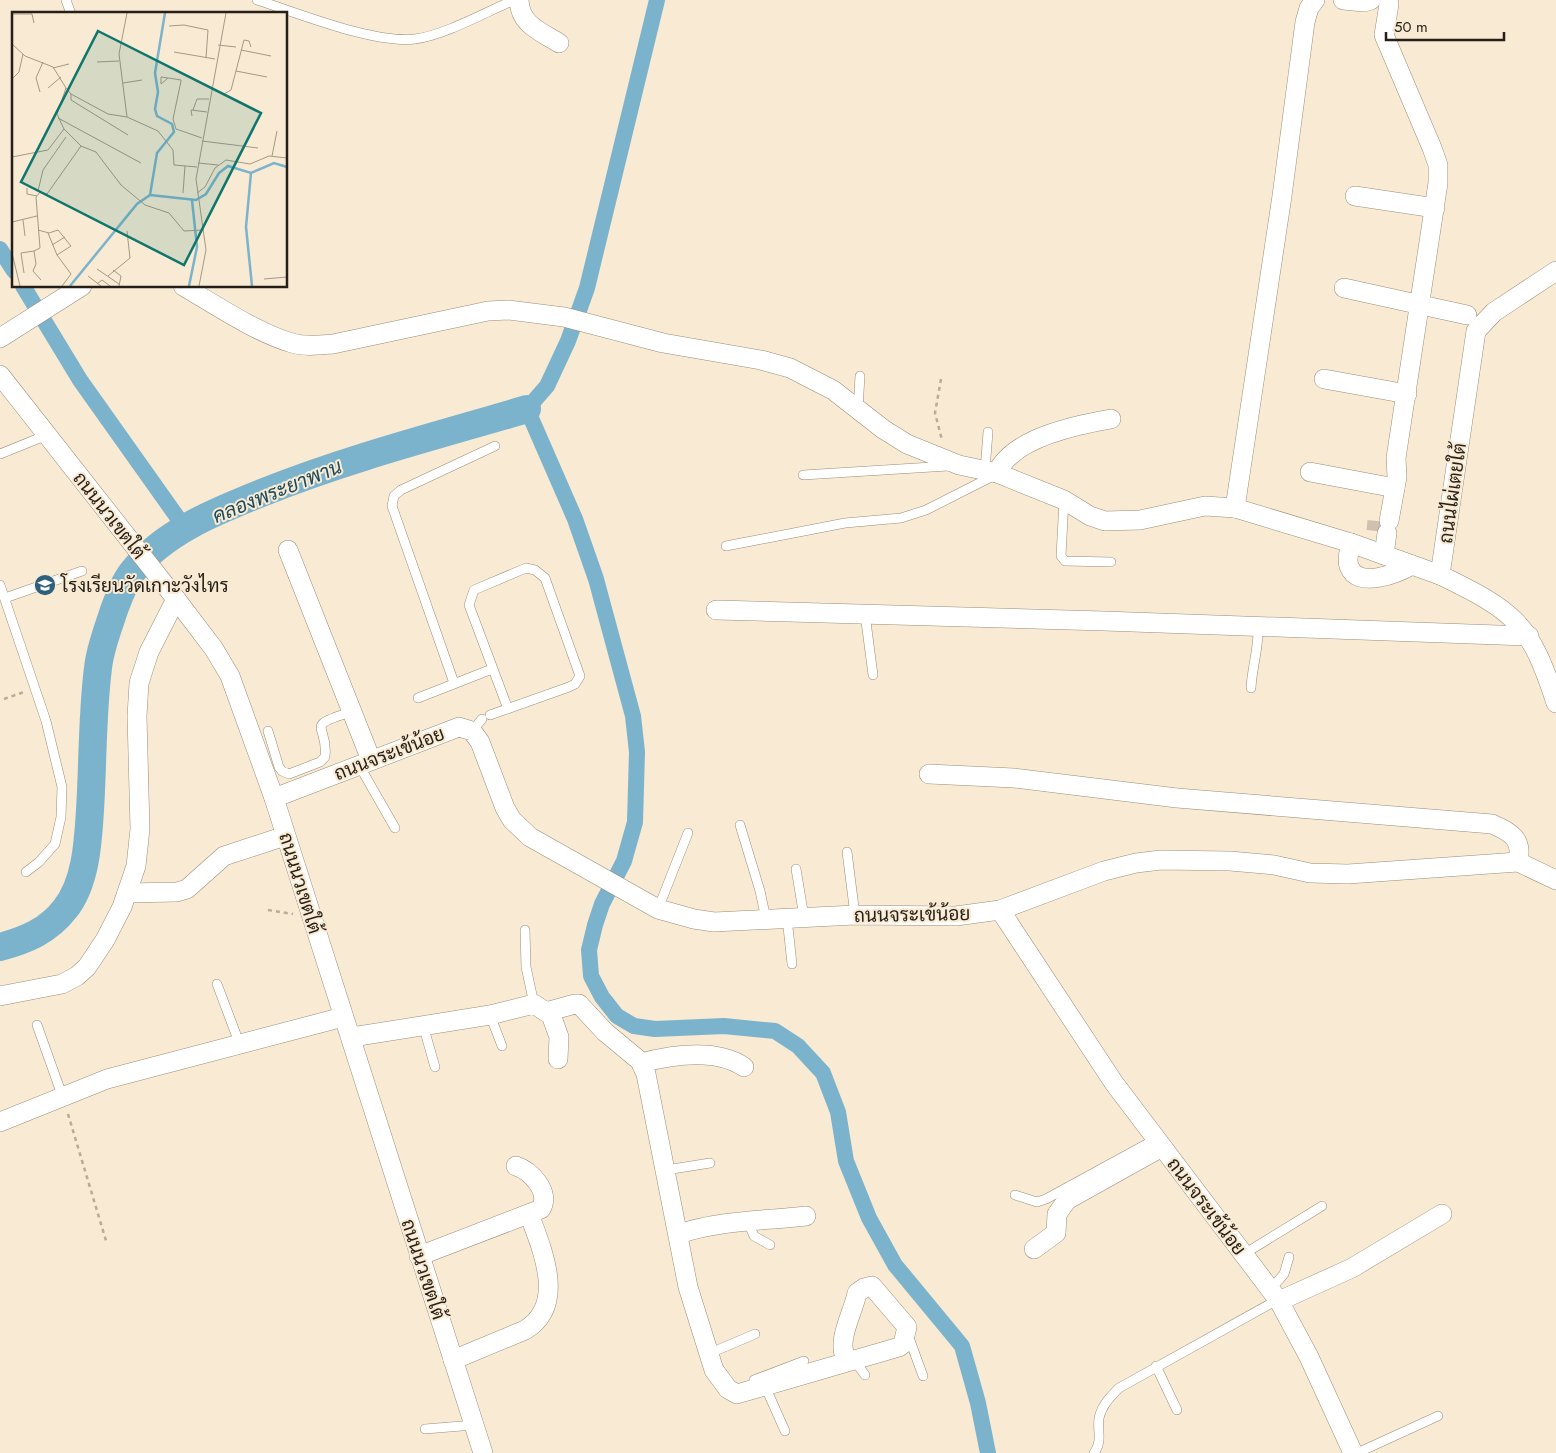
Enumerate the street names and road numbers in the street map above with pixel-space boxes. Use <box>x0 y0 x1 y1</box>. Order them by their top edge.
street label: ถนนไผ่เตยใต้ <box>1432 440 1473 545</box>
street label: ถนนนวเขตใต้ <box>67 466 153 565</box>
street label: ถนนจระเข้น้อย <box>330 720 448 787</box>
street label: ถนนนวเขตใต้ <box>272 829 329 938</box>
street label: ถนนจระเข้น้อย <box>854 900 970 929</box>
street label: ถนนจระเข้น้อย <box>1161 1152 1252 1261</box>
street label: ถนนนวเขตใต้ <box>395 1215 453 1324</box>

